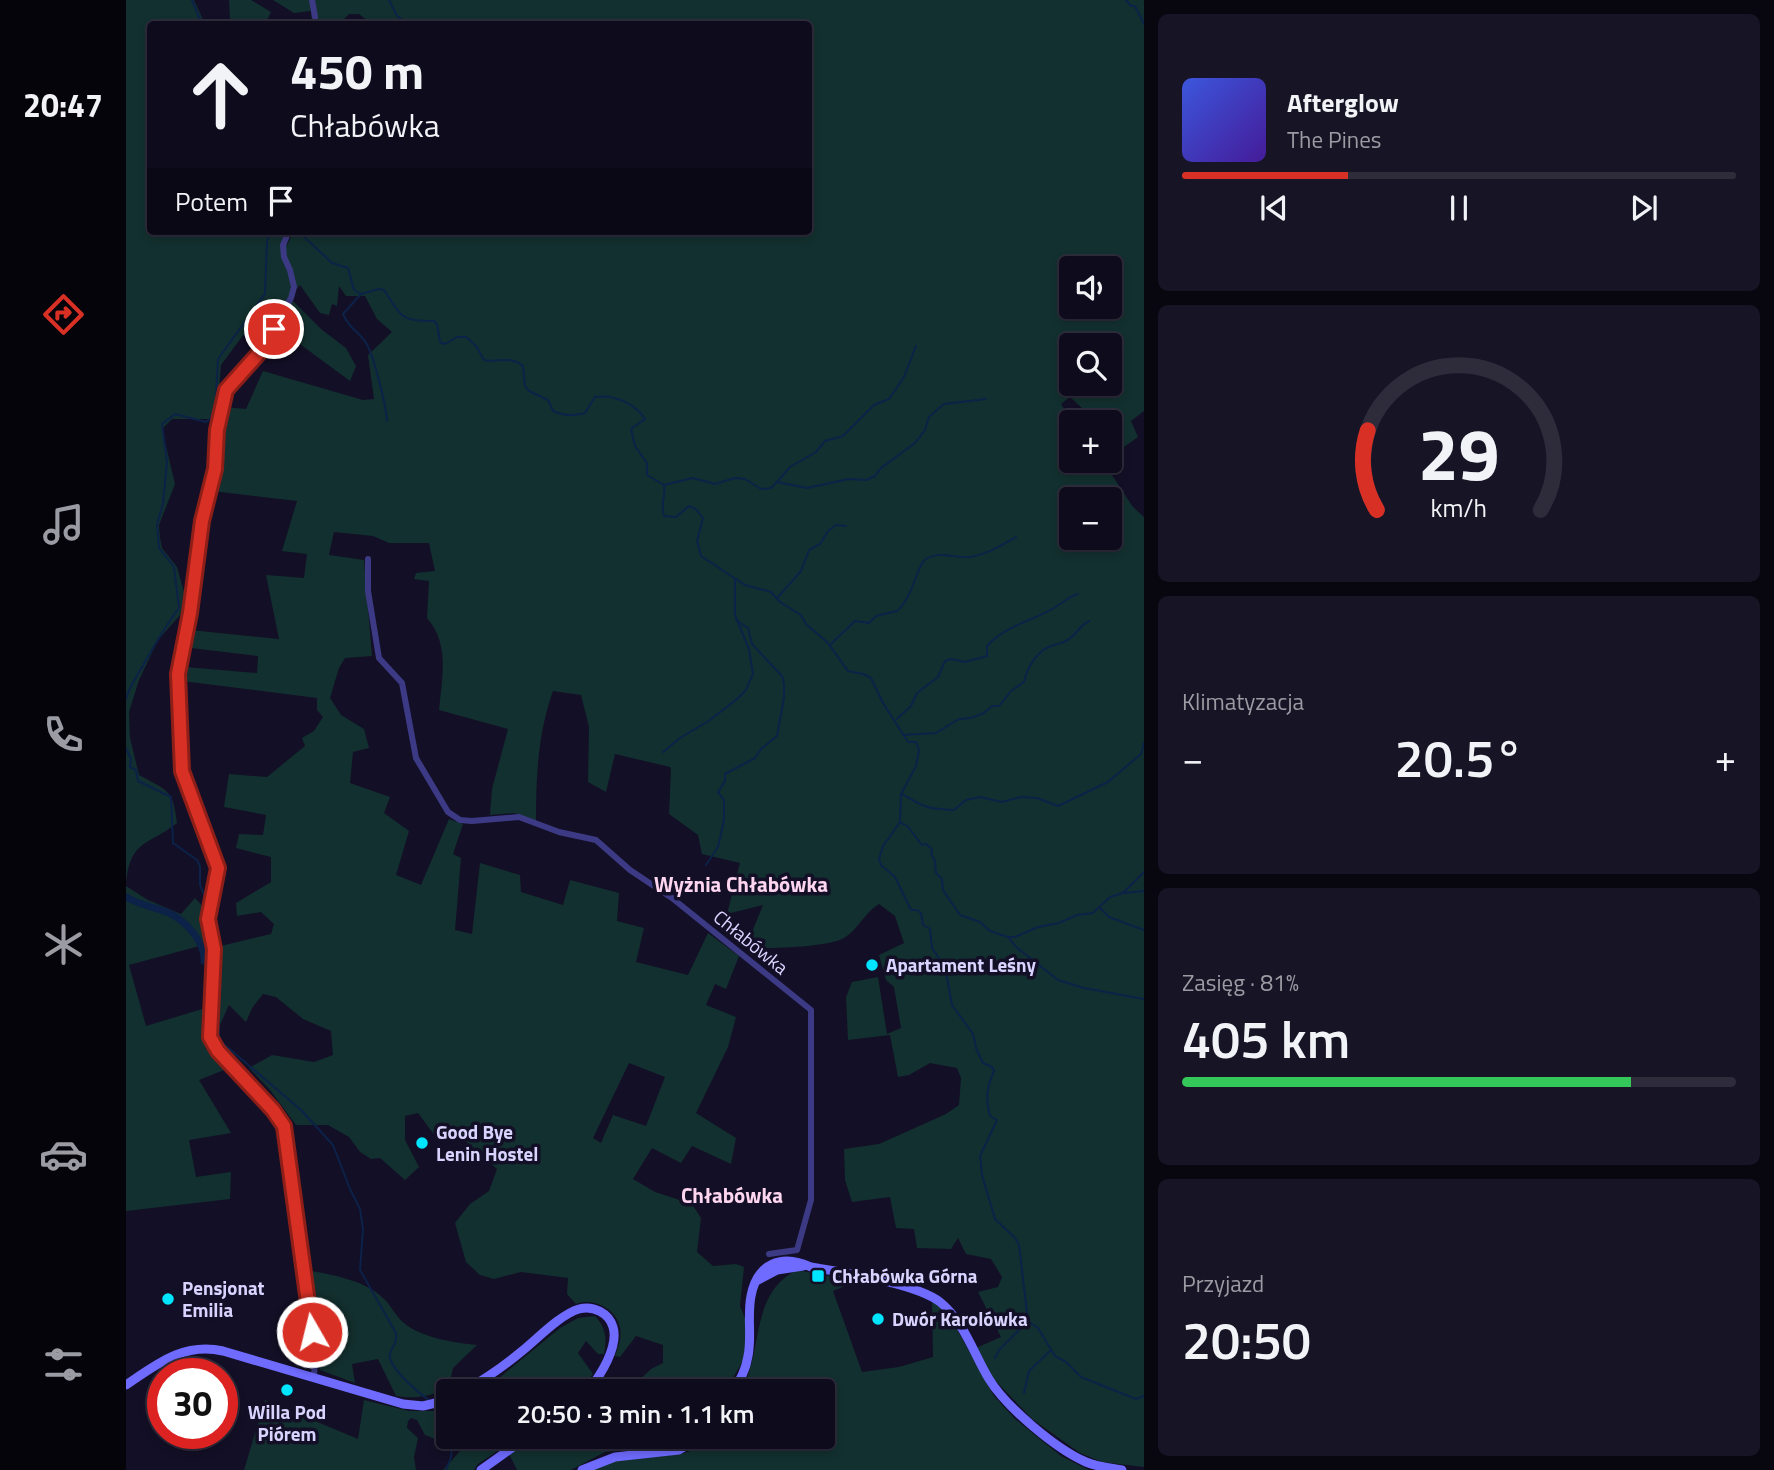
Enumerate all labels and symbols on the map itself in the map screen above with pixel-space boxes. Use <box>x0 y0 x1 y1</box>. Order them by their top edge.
pin <box>244 299 304 359</box>
district label: Wyżnia Chłabówka <box>654 868 828 900</box>
street label: Chłabówka <box>708 902 795 981</box>
place label: Apartament Leśny <box>886 950 1036 979</box>
marker: Apartament Leśny <box>864 957 880 973</box>
place label: Good Bye Lenin Hostel <box>436 1117 538 1168</box>
marker: Good Bye Lenin Hostel <box>414 1135 430 1151</box>
district label: Chłabówka <box>681 1179 783 1211</box>
place label: Chłabówka Górna <box>832 1261 978 1290</box>
marker: Chłabówka Górna <box>810 1268 826 1284</box>
place label: Pensjonat Emilia <box>182 1273 265 1324</box>
marker: Pensjonat Emilia <box>160 1291 176 1307</box>
position arrow <box>275 1295 349 1369</box>
place label: Dwór Karolówka <box>892 1304 1028 1333</box>
marker: Dwór Karolówka <box>870 1311 886 1327</box>
speed limit sign: 30 <box>147 1358 238 1449</box>
marker: Willa Pod Piórem <box>279 1382 295 1398</box>
place label: Willa Pod Piórem <box>248 1397 326 1448</box>

